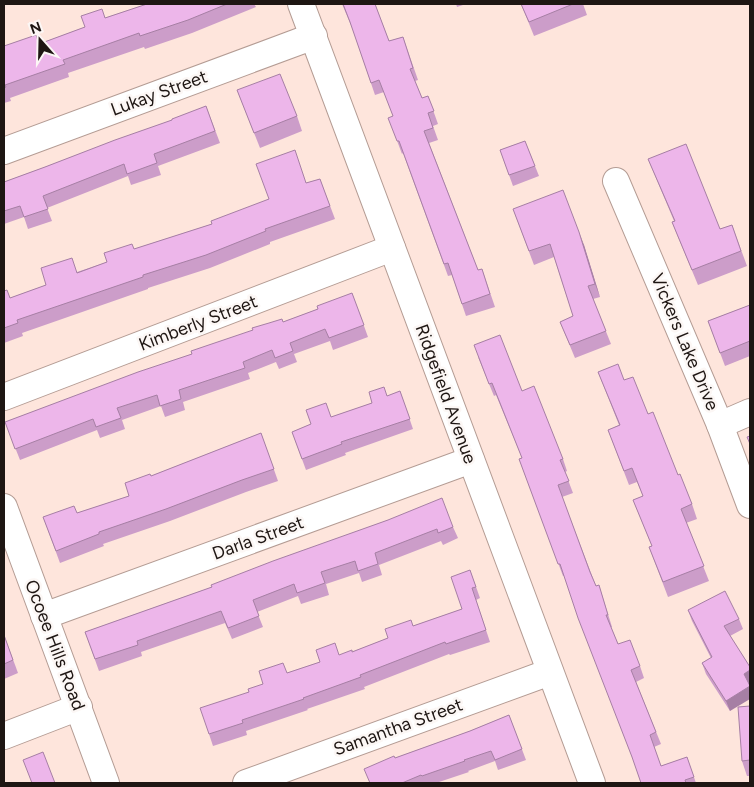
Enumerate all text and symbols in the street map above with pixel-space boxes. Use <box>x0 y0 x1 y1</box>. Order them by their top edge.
north arrow <box>15 15 65 65</box>
text: N <box>28 18 44 38</box>
street label: Lukay Street <box>108 65 211 121</box>
street label: Vickers Lake Drive <box>646 270 724 414</box>
street label: Kimberly Street <box>136 290 261 356</box>
street label: Ridgefield Avenue <box>411 321 482 467</box>
street label: Darla Street <box>209 511 307 565</box>
street label: Ocoee Hills Road <box>20 577 90 713</box>
street label: Samantha Street <box>331 693 466 761</box>

